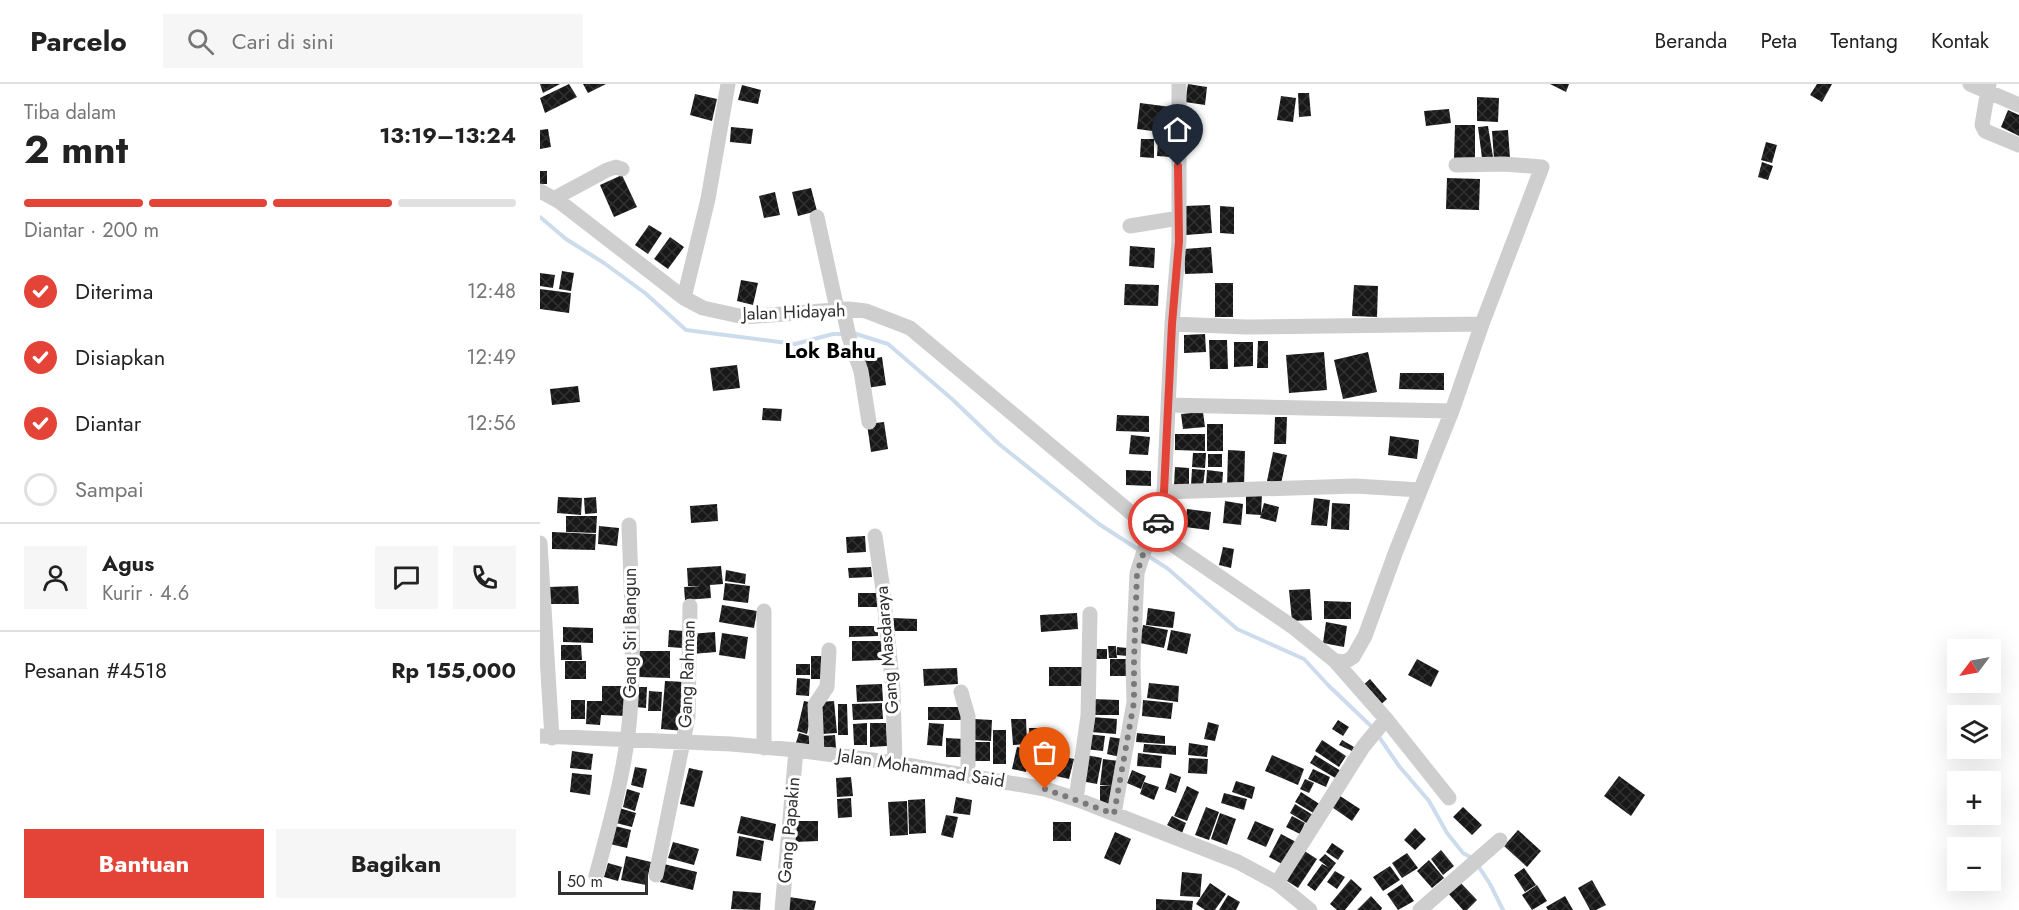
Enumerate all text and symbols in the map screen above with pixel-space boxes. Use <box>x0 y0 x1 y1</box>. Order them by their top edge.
search box <box>163 14 583 68</box>
text: Parcelo <box>30 21 127 62</box>
icon: search <box>184 25 217 58</box>
text: Cari di sini <box>232 25 334 57</box>
text: Beranda <box>1654 26 1727 56</box>
text: Peta <box>1760 26 1797 56</box>
text: Tentang <box>1830 26 1898 56</box>
text: Kontak <box>1931 26 1989 56</box>
text: Tiba dalam <box>24 98 116 127</box>
pin <box>1152 104 1203 166</box>
icon: home <box>1161 113 1194 146</box>
text: 13:19–13:24 <box>379 119 516 151</box>
text: 2 mnt <box>24 121 128 178</box>
text: Diantar · 200 m <box>24 216 159 245</box>
icon: check <box>24 275 57 308</box>
text: Diterima <box>75 275 153 307</box>
text: 12:48 <box>467 277 516 306</box>
street label: Jalan Hidayah <box>740 297 846 327</box>
district label: Lok Bahu <box>784 336 876 366</box>
icon: check <box>24 341 57 374</box>
text: Disiapkan <box>75 341 165 373</box>
text: 12:49 <box>466 343 516 372</box>
icon: check <box>24 407 57 440</box>
text: Diantar <box>75 407 141 439</box>
text: 12:56 <box>467 409 516 438</box>
text: Sampai <box>75 473 144 505</box>
courier <box>1128 492 1188 552</box>
icon: car <box>1142 506 1175 539</box>
button: person <box>24 546 87 609</box>
button: chat <box>375 546 438 609</box>
button: phone <box>453 546 516 609</box>
text: Agus <box>102 547 154 579</box>
street label: Gang Sri Bangun <box>617 567 643 699</box>
text: Kurir · 4.6 <box>102 579 189 608</box>
street label: Gang Masdaraya <box>868 585 906 715</box>
street label: Gang Rahman <box>672 620 702 728</box>
north arrow <box>1947 639 2001 693</box>
map controls <box>1947 639 2001 891</box>
text: Pesanan #4518 <box>24 654 167 686</box>
text: Rp 155,000 <box>391 654 516 686</box>
button: layers <box>1947 705 2001 759</box>
pin <box>1019 727 1070 789</box>
icon: bag <box>1028 736 1061 769</box>
street label: Jalan Mohammad Said <box>834 742 1007 794</box>
button: + <box>1947 771 2001 825</box>
street label: Gang Papakin <box>771 776 807 884</box>
button: Bantuan <box>24 829 264 898</box>
button: Bagikan <box>276 829 516 898</box>
button: − <box>1947 837 2001 891</box>
scale bar <box>558 868 648 896</box>
text: 50 m <box>567 870 603 893</box>

